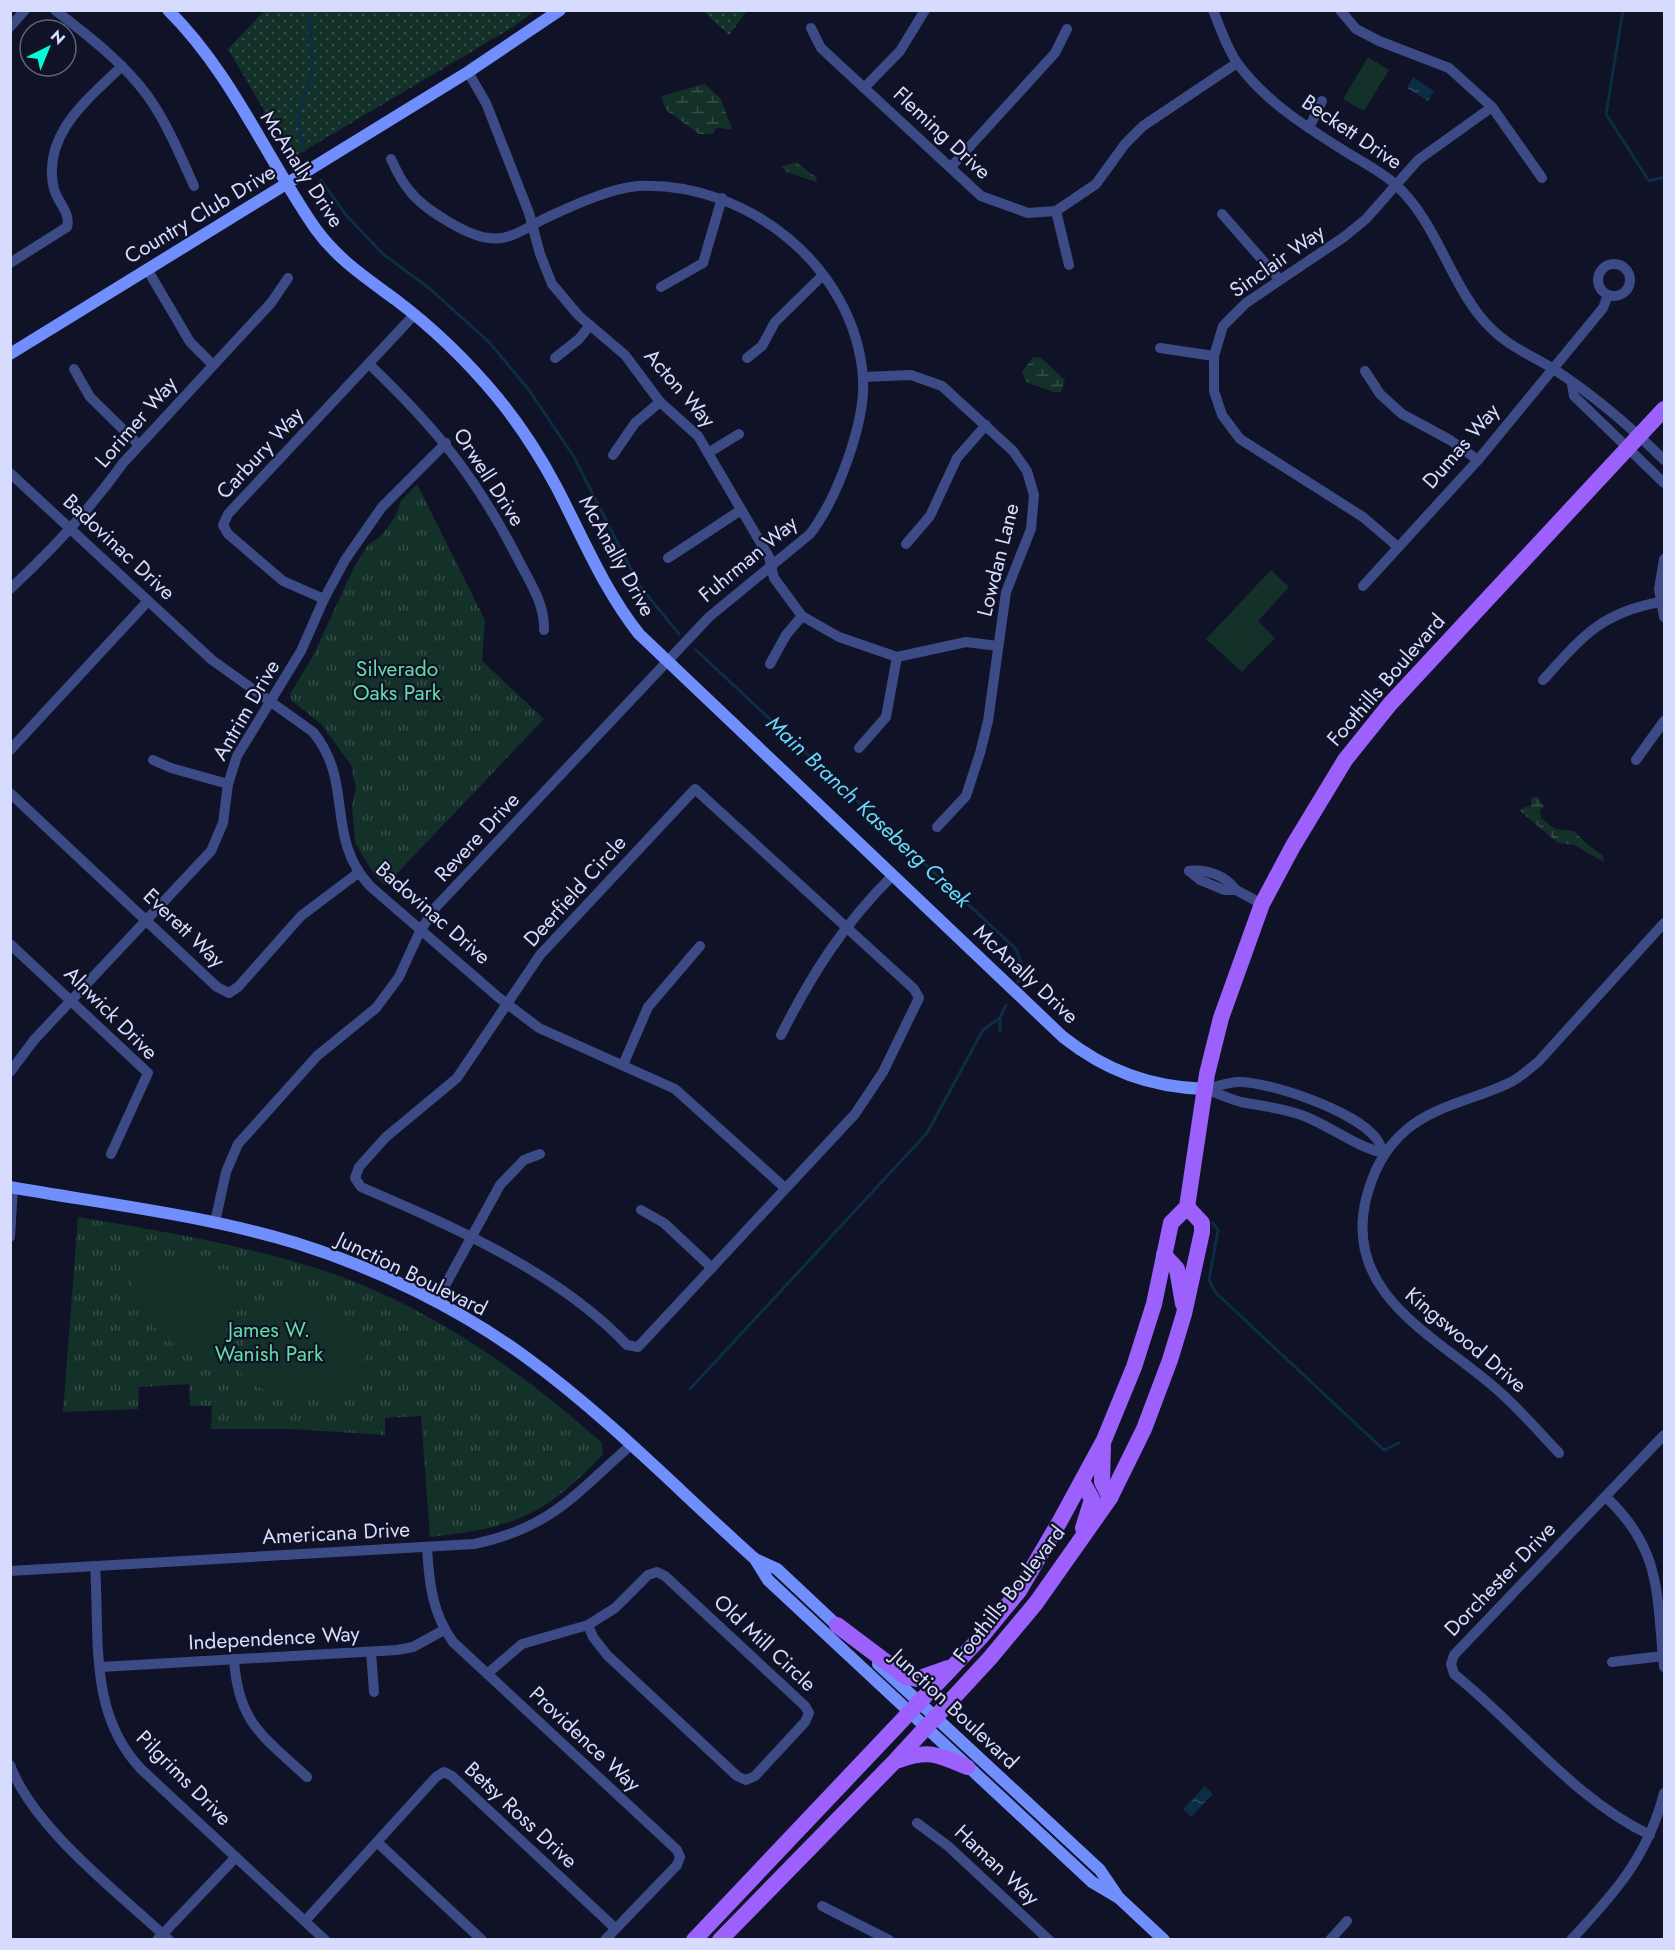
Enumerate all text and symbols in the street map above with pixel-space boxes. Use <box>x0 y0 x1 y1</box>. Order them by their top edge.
north arrow <box>18 18 78 78</box>
text: N <box>45 25 70 50</box>
street label: Fleming Drive <box>886 80 998 186</box>
street label: Beckett Drive <box>1296 87 1408 177</box>
street label: McAnally Drive <box>253 105 351 233</box>
street label: Country Club Drive <box>119 157 281 271</box>
street label: Sinclair Way <box>1223 217 1331 305</box>
street label: Acton Way <box>637 342 723 435</box>
street label: Lorimer Way <box>88 369 185 474</box>
street label: Dumas Way <box>1415 396 1507 495</box>
street label: Carbury Way <box>209 400 311 506</box>
street label: Orwell Drive <box>446 422 532 532</box>
street label: Badovinac Drive <box>56 487 182 607</box>
street label: McAnally Drive <box>571 490 663 622</box>
street label: Lowdan Lane <box>969 500 1027 620</box>
street label: Fuhrman Way <box>692 508 805 609</box>
street label: Foothills Boulevard <box>1320 607 1452 753</box>
street label: Antrim Drive <box>205 654 287 766</box>
park label: Silverado Oaks Park <box>353 654 442 708</box>
water label: Main Branch Kaseberg Creek <box>760 707 980 916</box>
street label: Revere Drive <box>428 785 527 888</box>
street label: Deerfield Circle <box>517 828 633 953</box>
street label: Badovinac Drive <box>369 855 497 972</box>
street label: Everett Way <box>136 881 232 975</box>
street label: McAnally Drive <box>967 917 1085 1031</box>
street label: Alnwick Drive <box>57 959 165 1067</box>
street label: Junction Boulevard <box>329 1223 492 1324</box>
street label: Kingswood Drive <box>1399 1280 1533 1400</box>
park label: James W. Wanish Park <box>215 1315 324 1369</box>
street label: Americana Drive <box>261 1514 411 1552</box>
street label: Dorchester Drive <box>1437 1515 1563 1643</box>
street label: Foothills Boulevard <box>946 1519 1072 1669</box>
street label: Old Mill Circle <box>707 1588 823 1699</box>
street label: Independence Way <box>188 1618 361 1657</box>
street label: Junction Boulevard <box>882 1640 1025 1776</box>
street label: Providence Way <box>523 1679 648 1799</box>
street label: Pilgrims Drive <box>129 1723 239 1833</box>
street label: Betsy Ross Drive <box>458 1755 584 1875</box>
street label: Haman Way <box>948 1818 1047 1913</box>

